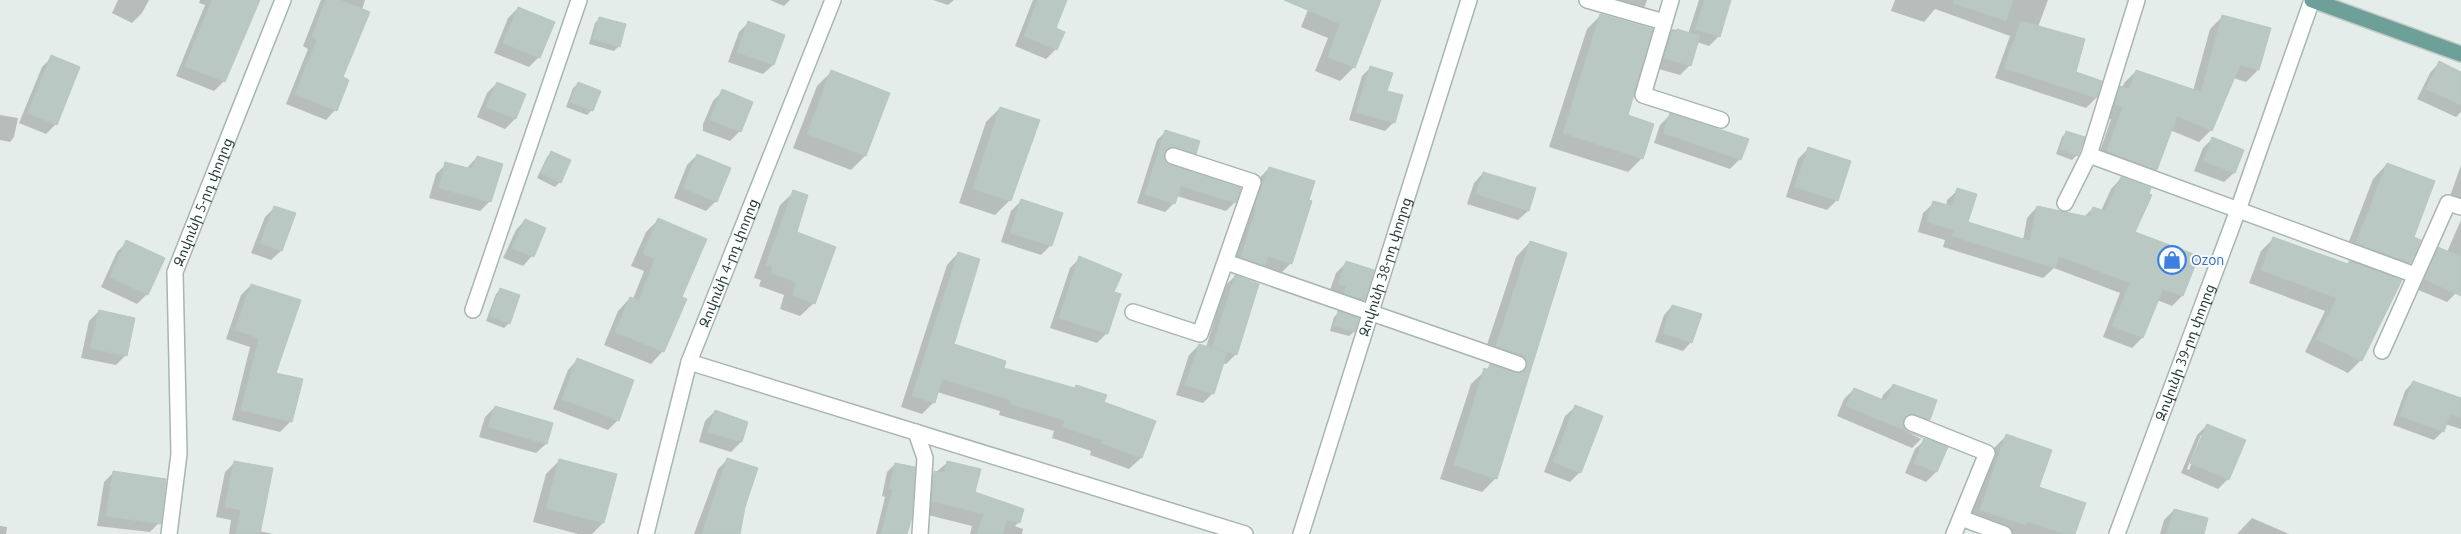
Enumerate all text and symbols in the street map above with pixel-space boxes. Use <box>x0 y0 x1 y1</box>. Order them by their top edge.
street label: Զովունի 5-րդ փողոց <box>170 135 236 269</box>
street label: Զովունի 38-րդ փողոց <box>1356 195 1414 338</box>
street label: Զովունի 4-րդ փողոց <box>696 196 761 330</box>
shop icon: Ozon <box>2157 245 2187 275</box>
place label: Ozon <box>2191 252 2224 268</box>
street label: Զովունի 39-րդ փողոց <box>2152 282 2218 423</box>

